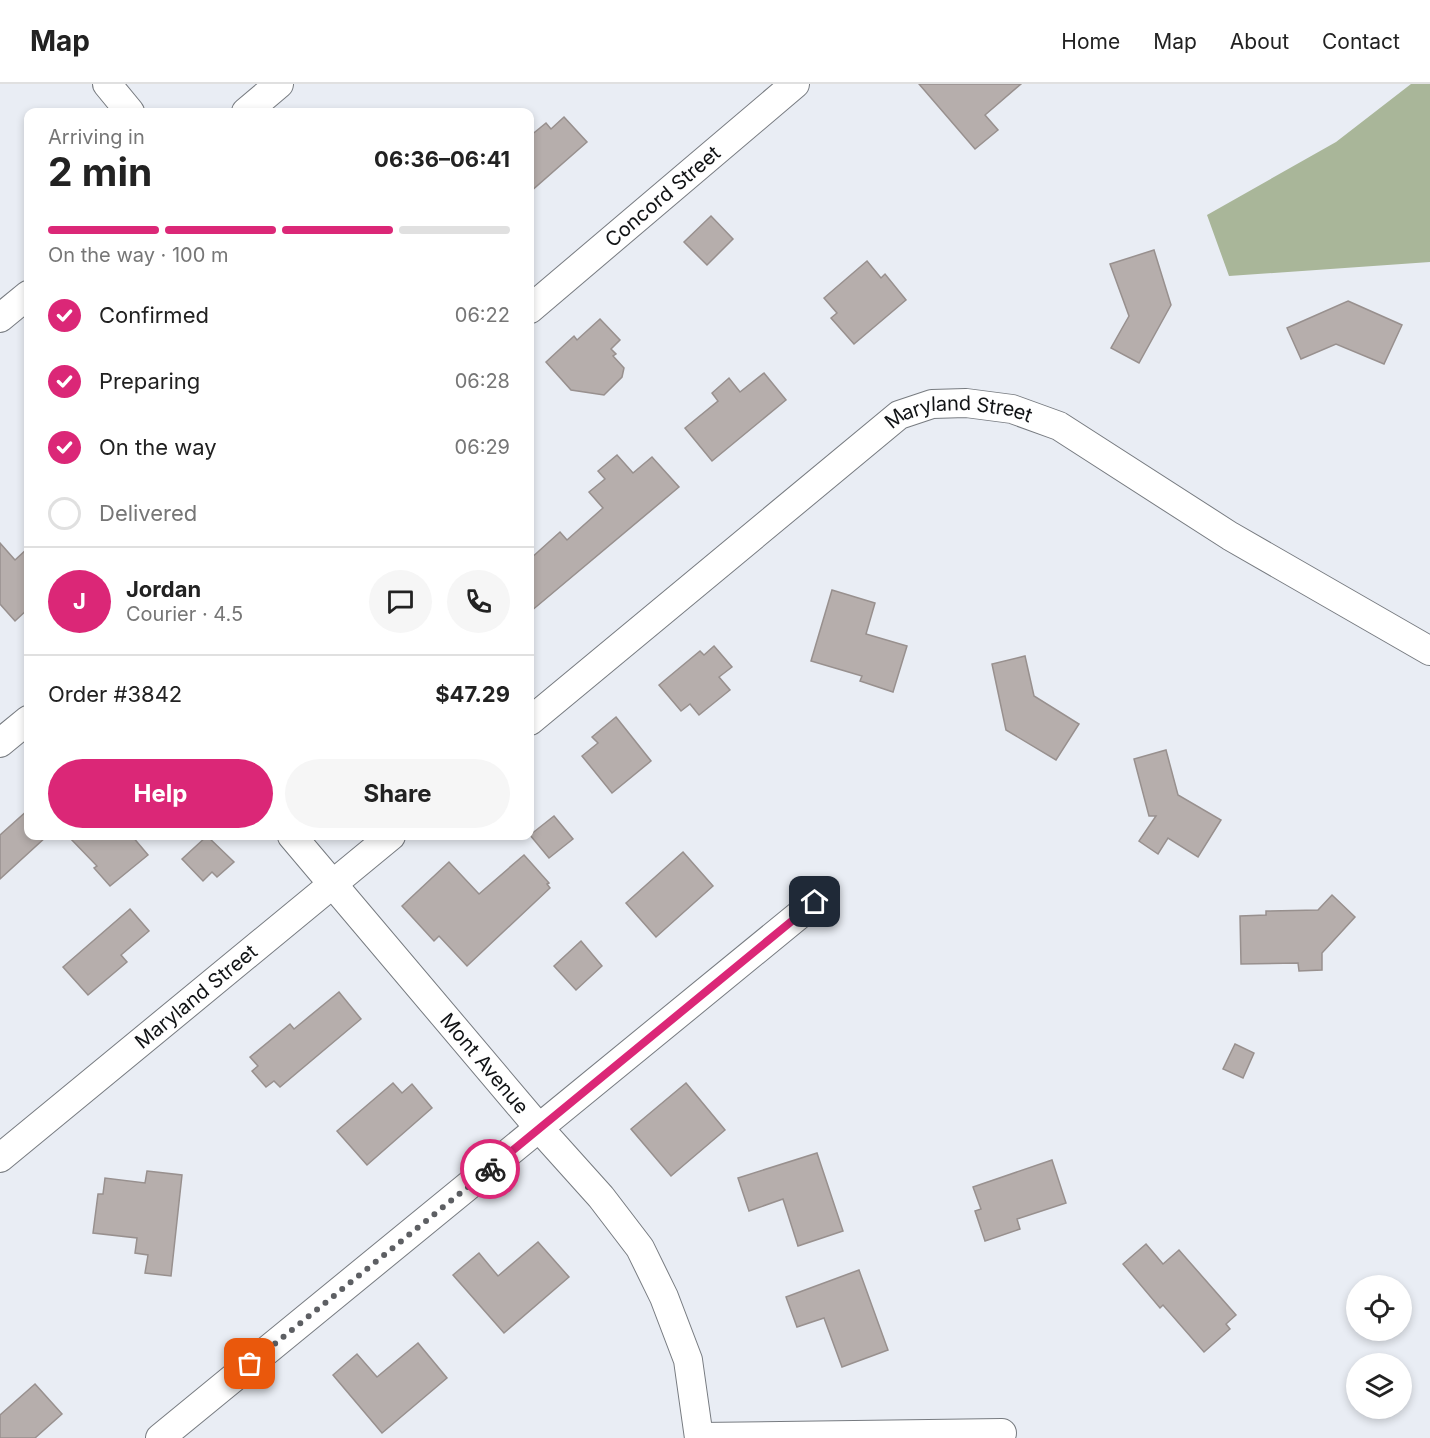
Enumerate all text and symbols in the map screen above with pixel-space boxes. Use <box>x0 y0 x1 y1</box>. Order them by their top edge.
text: Map <box>30 24 90 58</box>
text: Home <box>1061 29 1120 54</box>
text: Map <box>1153 29 1197 54</box>
text: About <box>1230 29 1289 54</box>
text: Contact <box>1322 29 1400 54</box>
text: Arriving in <box>48 125 145 149</box>
street label: Concord Street <box>600 141 725 252</box>
text: 06:36–06:41 <box>374 146 510 172</box>
text: 2 min <box>48 148 152 195</box>
text: On the way · 100 m <box>48 243 228 267</box>
icon: check <box>48 299 81 332</box>
text: Confirmed <box>99 302 209 328</box>
text: 06:22 <box>455 303 510 327</box>
icon: check <box>48 365 81 398</box>
text: Preparing <box>99 368 200 394</box>
text: 06:28 <box>455 369 510 393</box>
street label: Maryland Street <box>880 391 1036 434</box>
icon: check <box>48 431 81 464</box>
text: On the way <box>99 434 217 460</box>
text: 06:29 <box>455 435 510 459</box>
text: Delivered <box>99 500 197 526</box>
button: chat <box>369 570 432 633</box>
button: phone <box>447 570 510 633</box>
text: Jordan <box>126 576 201 602</box>
text: J <box>73 588 86 614</box>
text: Courier · 4.5 <box>126 602 243 626</box>
text: Order #3842 <box>48 681 182 707</box>
text: $47.29 <box>435 681 510 707</box>
button: Help <box>48 759 273 828</box>
button: Share <box>285 759 510 828</box>
pin <box>789 876 840 927</box>
icon: home <box>798 885 831 918</box>
street label: Maryland Street <box>130 939 262 1054</box>
street label: Mont Avenue <box>435 1008 534 1119</box>
courier <box>460 1139 520 1199</box>
icon: bike <box>474 1153 507 1186</box>
map controls <box>1346 1275 1412 1419</box>
button: locate <box>1346 1275 1412 1341</box>
pin <box>224 1338 275 1389</box>
icon: bag <box>233 1347 266 1380</box>
button: layers <box>1346 1353 1412 1419</box>

